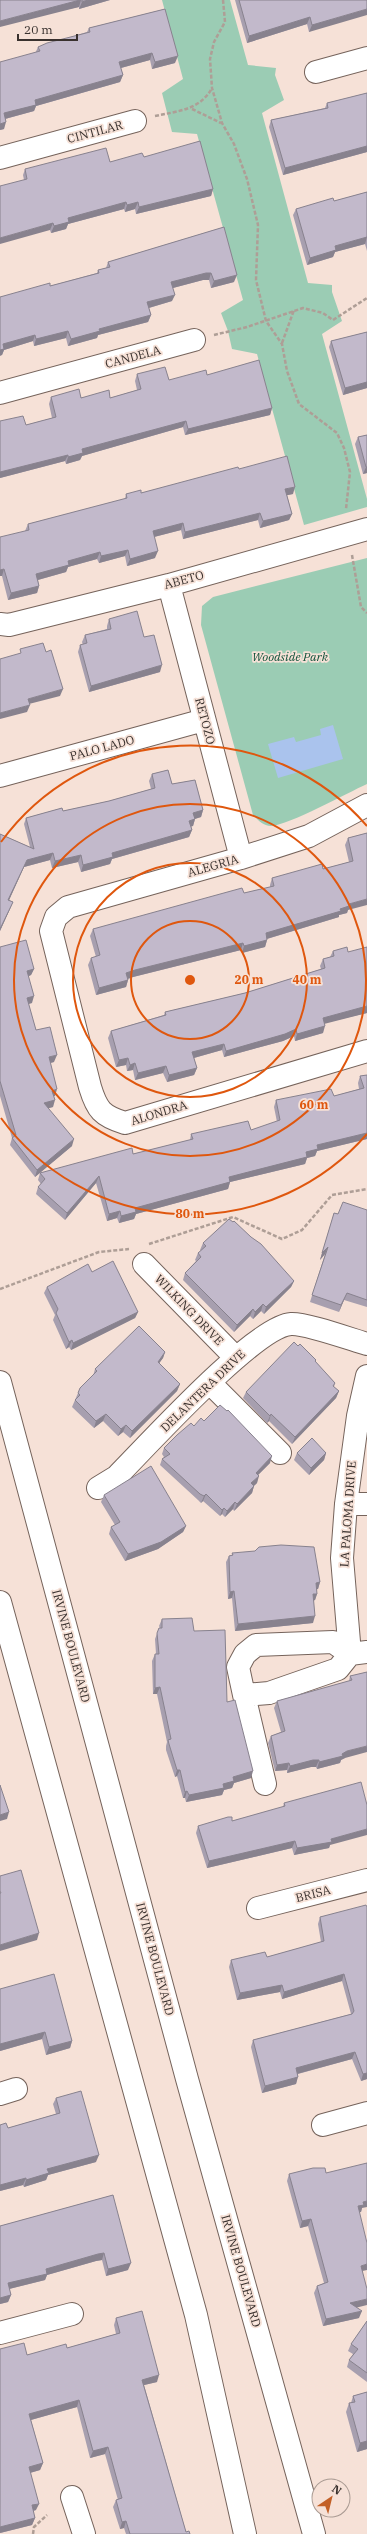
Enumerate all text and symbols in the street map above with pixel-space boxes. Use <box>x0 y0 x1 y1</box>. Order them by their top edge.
scale bar <box>18 16 77 42</box>
text: 20 m <box>24 22 53 37</box>
street label: CINTILAR <box>65 117 124 146</box>
street label: CANDELA <box>103 342 163 371</box>
street label: ABETO <box>162 567 205 592</box>
park label: Woodside Park <box>252 649 329 664</box>
street label: RETOZO <box>192 696 219 746</box>
street label: PALO LADO <box>68 732 136 763</box>
street label: ALEGRIA <box>186 851 241 880</box>
text: 20 m <box>235 972 264 987</box>
text: 40 m <box>293 972 322 987</box>
centre of rings <box>183 973 197 987</box>
street label: ALONDRA <box>129 1097 190 1128</box>
text: 60 m <box>300 1097 329 1112</box>
text: 80 m <box>176 1206 205 1221</box>
street label: WILKING DRIVE <box>152 1271 227 1348</box>
street label: DELANTERA DRIVE <box>157 1346 248 1435</box>
street label: LA PALOMA DRIVE <box>336 1460 359 1568</box>
street label: IRVINE BOULEVARD <box>49 1588 94 1704</box>
street label: BRISA <box>294 1882 333 1905</box>
street label: IRVINE BOULEVARD <box>133 1901 178 2017</box>
street label: IRVINE BOULEVARD <box>218 2213 265 2329</box>
north arrow <box>311 2478 351 2518</box>
text: N <box>329 2482 345 2498</box>

